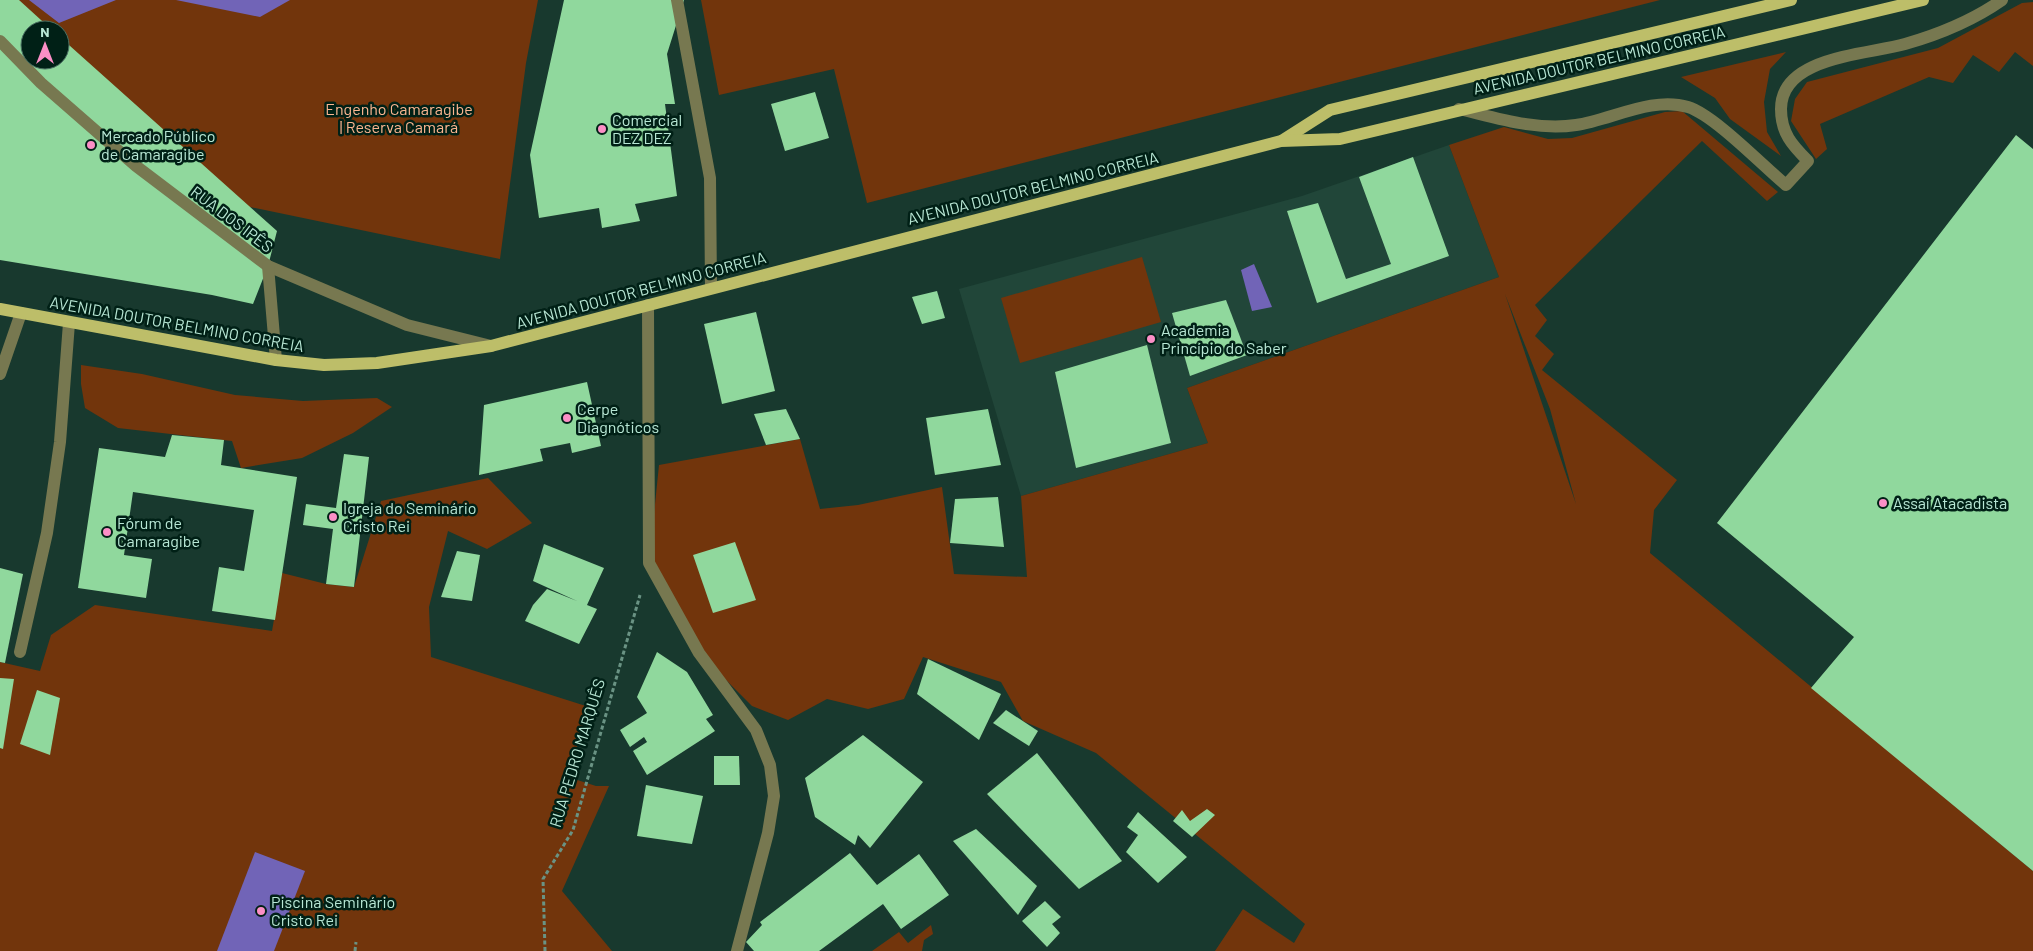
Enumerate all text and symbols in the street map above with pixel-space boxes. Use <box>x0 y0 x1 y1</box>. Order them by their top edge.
north arrow <box>20 20 70 70</box>
street label: AVENIDA DOUTOR BELMINO CORREIA <box>1471 21 1727 98</box>
text: N <box>40 23 50 40</box>
park label: Engenho Camaragibe | Reserva Camará <box>325 99 473 136</box>
place label: Comercial DEZ DEZ <box>612 110 682 147</box>
marker: Comercial DEZ DEZ <box>596 123 608 135</box>
place label: Mercado Público de Camaragibe <box>101 126 215 163</box>
marker: Mercado Público de Camaragibe <box>85 139 97 151</box>
street label: AVENIDA DOUTOR BELMINO CORREIA <box>906 147 1161 228</box>
street label: RUA DOS IPÊS <box>187 182 277 256</box>
street label: AVENIDA DOUTOR BELMINO CORREIA <box>514 247 768 332</box>
street label: AVENIDA DOUTOR BELMINO CORREIA <box>48 292 306 355</box>
place label: Academia Princípio do Saber <box>1161 320 1287 357</box>
marker: Academia Princípio do Saber <box>1145 333 1157 345</box>
place label: Cerpe Diagnóticos <box>577 399 659 436</box>
marker: Cerpe Diagnóticos <box>561 412 573 424</box>
place label: Assaí Atacadista <box>1893 493 2007 512</box>
marker: Assaí Atacadista <box>1877 497 1889 509</box>
place label: Igreja do Seminário Cristo Rei <box>343 498 477 535</box>
marker: Igreja do Seminário Cristo Rei <box>327 511 339 523</box>
place label: Fórum de Camaragibe <box>117 513 200 550</box>
marker: Fórum de Camaragibe <box>101 526 113 538</box>
street label: RUA PEDRO MARQUÊS <box>545 676 608 829</box>
place label: Piscina Seminário Cristo Rei <box>271 892 395 929</box>
marker: Piscina Seminário Cristo Rei <box>255 905 267 917</box>

